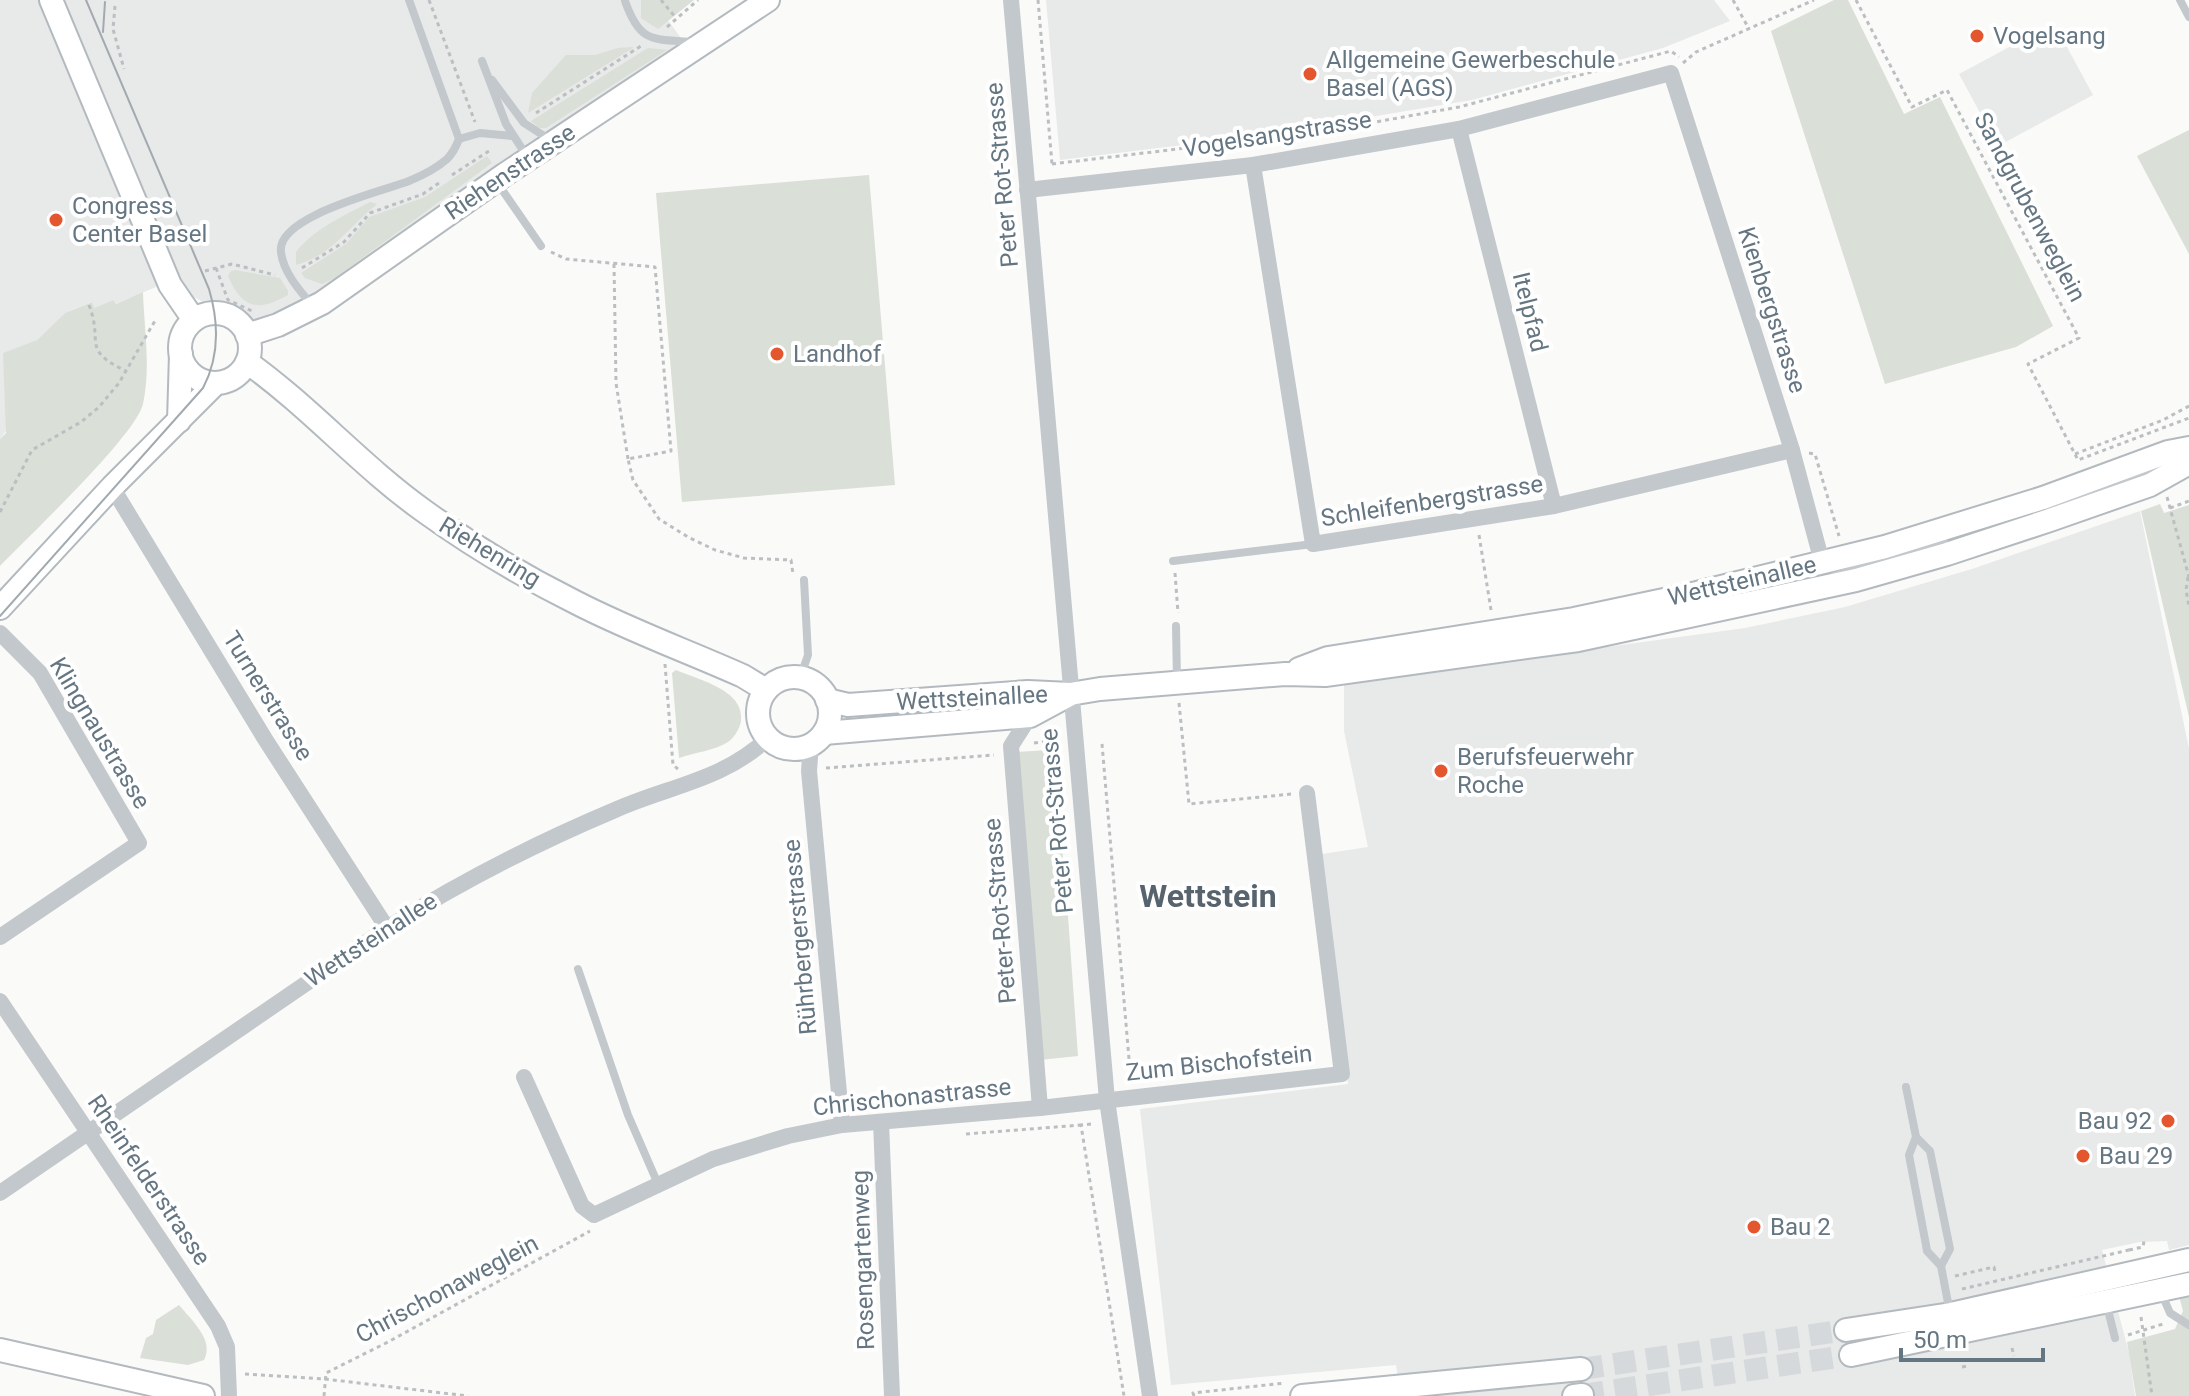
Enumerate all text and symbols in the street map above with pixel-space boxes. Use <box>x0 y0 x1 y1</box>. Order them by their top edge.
place label: Vogelsang <box>1993 22 2106 50</box>
marker: Vogelsang <box>1968 27 1986 45</box>
place label: Allgemeine Gewerbeschule Basel (AGS) <box>1326 46 1615 102</box>
marker: Allgemeine Gewerbeschule Basel (AGS) <box>1301 65 1319 83</box>
street label: Peter Rot-Strasse <box>980 81 1024 269</box>
street label: Vogelsangstrasse <box>1180 105 1374 163</box>
street label: Sandgrubenweglein <box>1968 108 2092 306</box>
street label: Riehenstrasse <box>440 118 580 226</box>
place label: Congress Center Basel <box>72 192 207 248</box>
marker: Congress Center Basel <box>47 211 65 229</box>
street label: Kienbergstrasse <box>1732 223 1812 397</box>
street label: Itelpfad <box>1507 269 1553 355</box>
place label: Landhof <box>793 340 882 368</box>
marker: Landhof <box>768 345 786 363</box>
street label: Schleifenbergstrasse <box>1319 470 1545 532</box>
street label: Riehenring <box>434 511 546 593</box>
street label: Wettsteinallee <box>1665 550 1819 612</box>
street label: Turnerstrasse <box>217 626 319 766</box>
street label: Klingnaustrasse <box>44 652 156 814</box>
street label: Wettsteinallee <box>896 680 1048 716</box>
street label: Peter Rot-Strasse <box>1035 727 1079 915</box>
place label: Berufsfeuerwehr Roche <box>1457 743 1634 799</box>
marker: Berufsfeuerwehr Roche <box>1432 762 1450 780</box>
street label: Peter-Rot-Strasse <box>978 817 1022 1005</box>
street label: Rührbergerstrasse <box>777 838 823 1036</box>
district label: Wettstein <box>1139 877 1277 915</box>
street label: Wettsteinallee <box>300 887 442 993</box>
street label: Zum Bischofstein <box>1124 1039 1314 1087</box>
street label: Chrischonastrasse <box>811 1073 1013 1121</box>
street label: Rheinfelderstrasse <box>82 1090 216 1270</box>
place label: Bau 92 <box>2078 1107 2152 1135</box>
marker: Bau 92 <box>2159 1112 2177 1130</box>
place label: Bau 29 <box>2099 1142 2173 1170</box>
marker: Bau 29 <box>2074 1147 2092 1165</box>
street label: Rosengartenweg <box>846 1169 880 1351</box>
place label: Bau 2 <box>1770 1213 1831 1241</box>
marker: Bau 2 <box>1745 1218 1763 1236</box>
street label: Chrischonaweglein <box>351 1229 543 1349</box>
scale bar <box>1901 1312 2043 1362</box>
text: 50 m <box>1913 1326 1967 1354</box>

